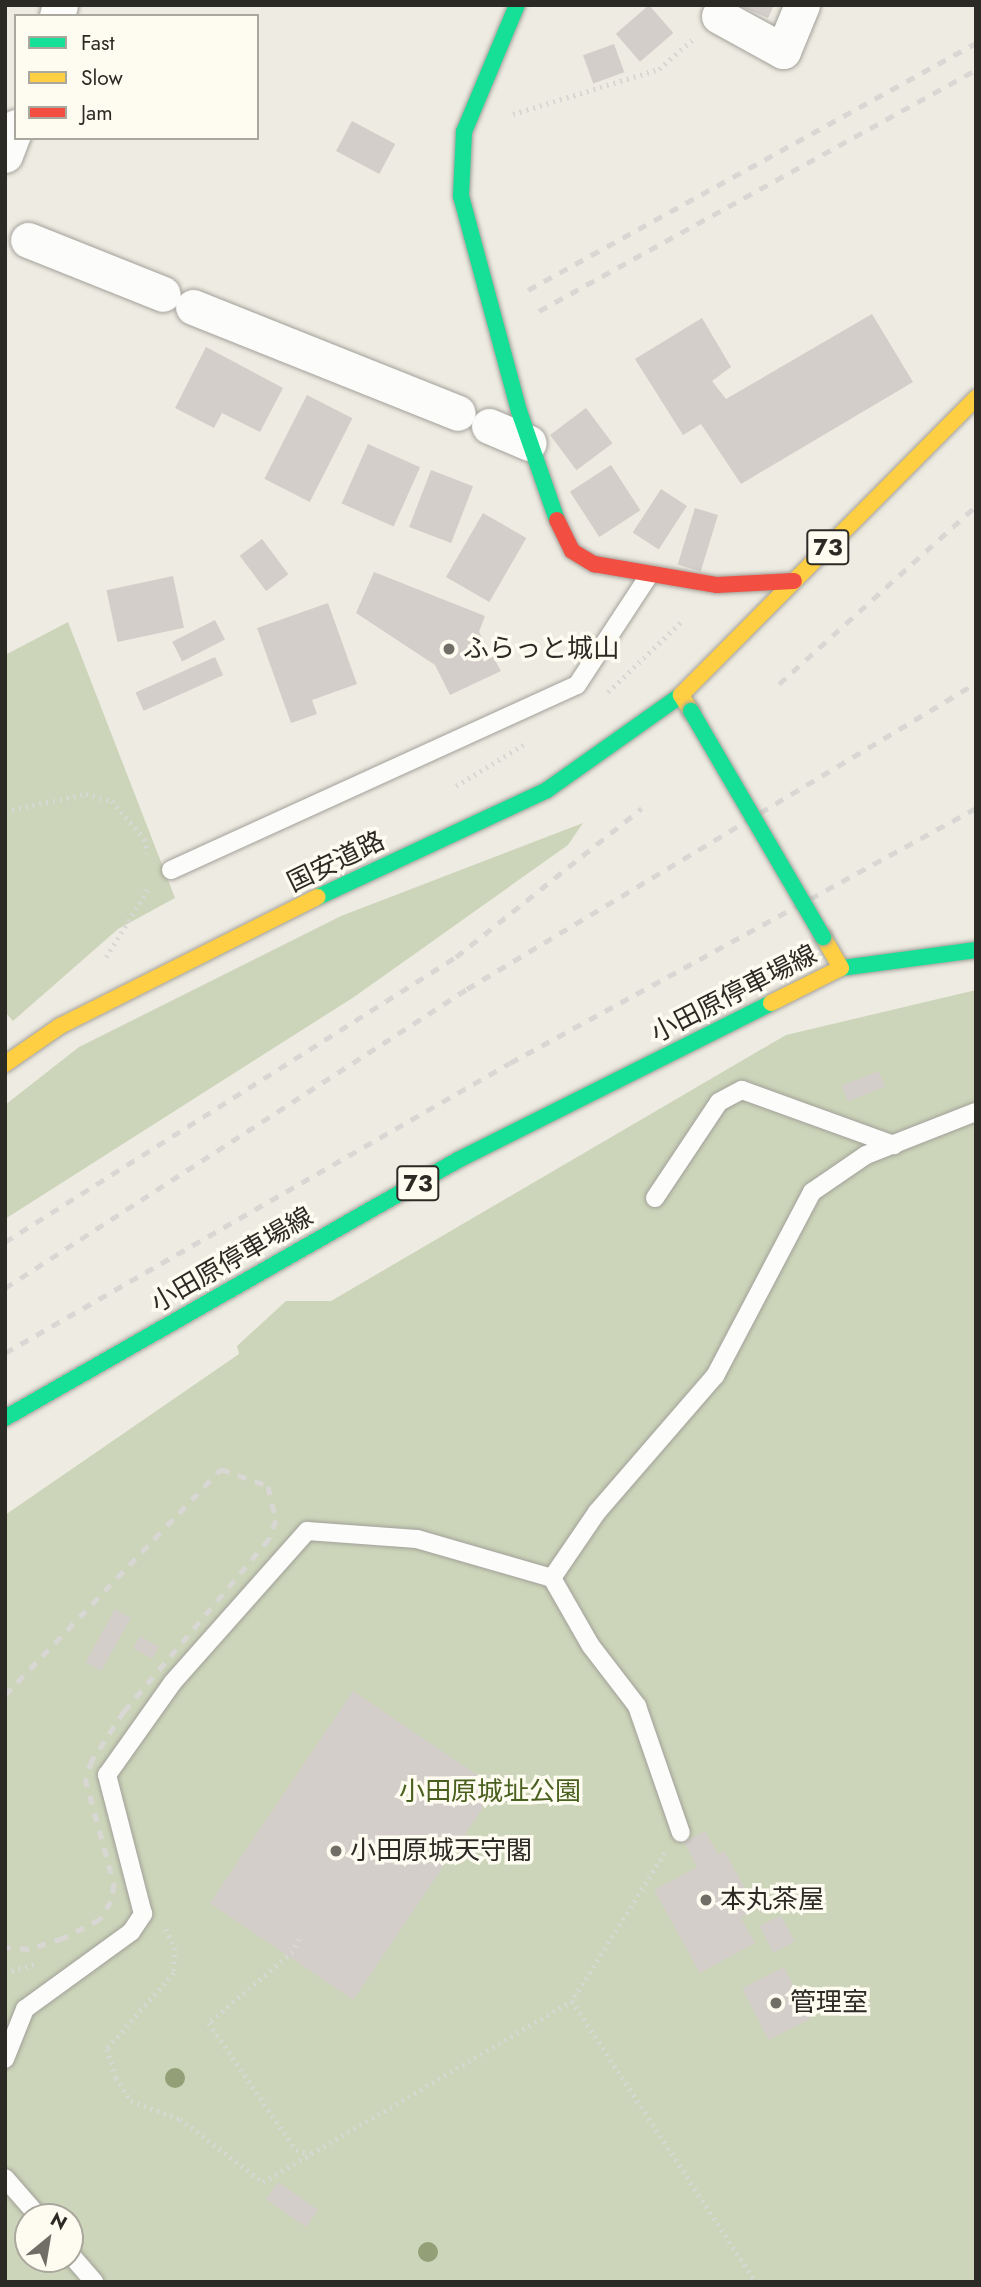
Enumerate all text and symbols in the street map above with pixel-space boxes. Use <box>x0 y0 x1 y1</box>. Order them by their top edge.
legend <box>14 14 259 140</box>
text: Fast <box>81 28 114 58</box>
text: Slow <box>81 63 123 93</box>
text: Jam <box>81 98 113 128</box>
road number: 73 <box>805 526 851 568</box>
place label: ふらっと城山 <box>463 633 619 665</box>
marker: ふらっと城山 <box>441 641 457 657</box>
street label: 国安道路 <box>282 825 390 899</box>
street label: 小田原停車場線 <box>646 939 822 1049</box>
road number: 73 <box>395 1162 441 1204</box>
street label: 小田原停車場線 <box>145 1201 319 1319</box>
park label: 小田原城址公園 <box>399 1776 581 1808</box>
place label: 小田原城天守閣 <box>350 1835 532 1867</box>
marker: 小田原城天守閣 <box>328 1843 344 1859</box>
place label: 本丸茶屋 <box>720 1884 824 1916</box>
marker: 本丸茶屋 <box>698 1892 714 1908</box>
place label: 管理室 <box>790 1987 868 2019</box>
marker: 管理室 <box>768 1995 784 2011</box>
north arrow <box>14 2203 84 2273</box>
text: N <box>45 2206 72 2237</box>

